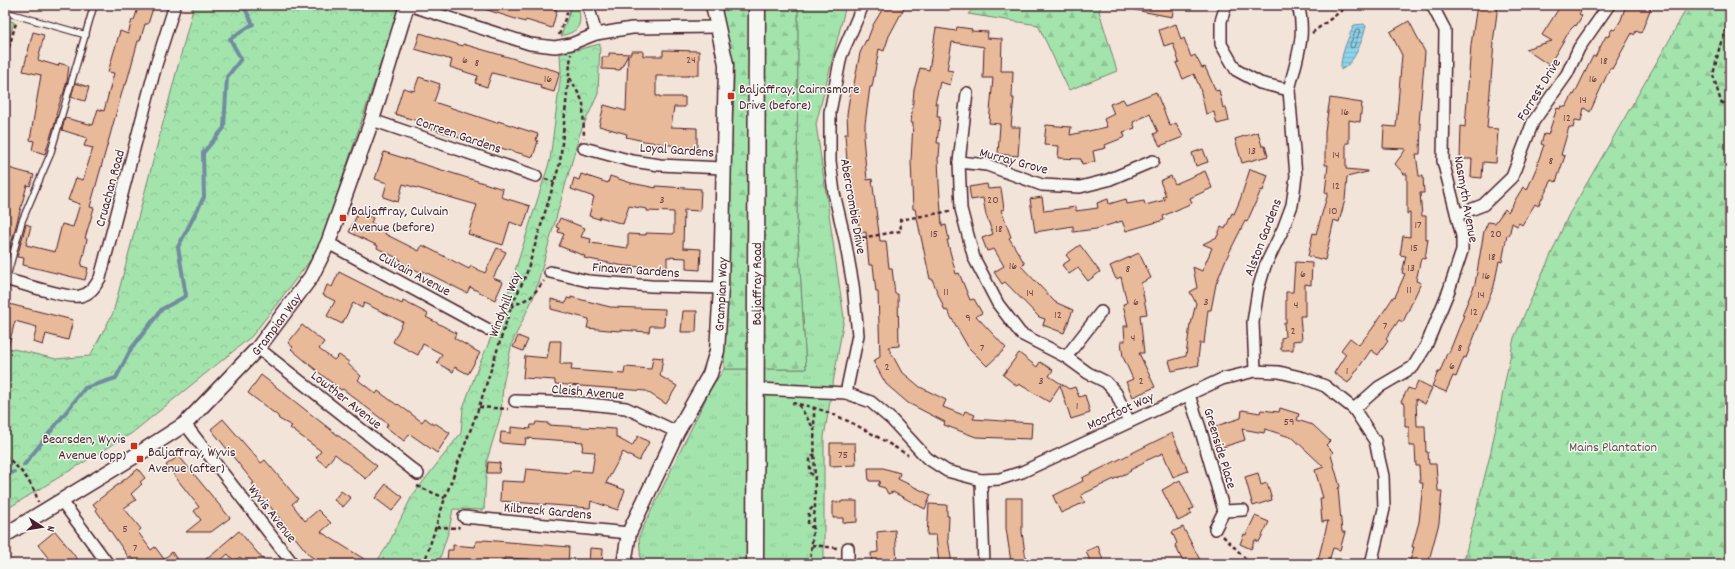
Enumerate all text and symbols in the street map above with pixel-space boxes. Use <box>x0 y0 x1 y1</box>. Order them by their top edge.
house number: 6 <box>462 52 468 69</box>
house number: 24 <box>686 52 696 69</box>
house number: 18 <box>1600 53 1608 70</box>
house number: 8 <box>475 55 480 72</box>
street label: Forrest Drive <box>1513 55 1567 125</box>
house number: 16 <box>544 71 552 88</box>
house number: 16 <box>1589 71 1597 88</box>
place label: Baljaffray, Cairnsmore Drive (before) <box>739 80 859 116</box>
marker: Baljaffray, Cairnsmore Drive (before) <box>726 91 736 101</box>
house number: 14 <box>1579 92 1587 109</box>
house number: 16 <box>1341 104 1349 121</box>
house number: 12 <box>1563 110 1571 127</box>
street label: Correen Gardens <box>413 112 504 160</box>
street label: Loyal Gardens <box>639 138 715 164</box>
street label: Murray Grove <box>977 143 1050 181</box>
house number: 13 <box>1248 143 1256 160</box>
house number: 14 <box>1332 147 1340 164</box>
street label: Cruachan Road <box>91 148 131 229</box>
house number: 8 <box>1549 153 1554 170</box>
street label: Nasmyth Avenue <box>1448 154 1482 244</box>
street label: Abercrombie Drive <box>834 157 870 256</box>
house number: 12 <box>1332 178 1340 195</box>
house number: 3 <box>659 192 665 209</box>
house number: 20 <box>987 192 999 209</box>
street label: Alston Gardens <box>1240 196 1288 280</box>
place label: Baljaffray, Culvain Avenue (before) <box>351 202 448 238</box>
house number: 10 <box>1328 203 1338 220</box>
marker: Baljaffray, Culvain Avenue (before) <box>338 213 348 223</box>
house number: 17 <box>1414 217 1422 234</box>
house number: 18 <box>995 221 1003 238</box>
house number: 15 <box>930 226 938 243</box>
house number: 20 <box>1490 226 1502 243</box>
house number: 15 <box>1410 240 1418 257</box>
street label: Baljaffray Road <box>748 242 768 326</box>
street label: Culvain Avenue <box>374 247 454 302</box>
house number: 18 <box>1488 249 1496 266</box>
street label: Grampian Way <box>710 257 734 332</box>
street label: Finaven Gardens <box>592 258 680 284</box>
house number: 16 <box>1009 258 1017 275</box>
house number: 13 <box>1407 260 1415 277</box>
house number: 8 <box>1126 261 1131 278</box>
house number: 6 <box>1300 266 1306 283</box>
house number: 16 <box>1482 268 1490 285</box>
street label: Windyhill Way <box>484 269 528 340</box>
house number: 11 <box>1406 282 1412 299</box>
house number: 11 <box>943 284 949 301</box>
house number: 14 <box>1026 285 1034 302</box>
house number: 14 <box>1477 287 1485 304</box>
street label: Grampian Way <box>247 289 308 361</box>
house number: 6 <box>1133 294 1139 311</box>
house number: 3 <box>1203 294 1209 311</box>
house number: 4 <box>1294 297 1299 314</box>
house number: 12 <box>1470 304 1478 321</box>
house number: 12 <box>1054 307 1062 324</box>
house number: 9 <box>965 310 971 327</box>
house number: 7 <box>1383 318 1388 335</box>
house number: 2 <box>1290 323 1296 340</box>
house number: 4 <box>1131 330 1136 347</box>
house number: 7 <box>980 340 985 357</box>
house number: 8 <box>1458 340 1463 357</box>
house number: 6 <box>1449 358 1455 375</box>
house number: 2 <box>884 359 890 376</box>
house number: 1 <box>1346 363 1348 380</box>
street label: Lowther Avenue <box>306 366 386 435</box>
house number: 3 <box>1038 373 1044 390</box>
house number: 2 <box>1138 373 1144 390</box>
street label: Cleish Avenue <box>551 380 625 406</box>
street label: Moorfoot Way <box>1084 387 1158 436</box>
house number: 1 <box>1076 398 1078 415</box>
street label: Greenside Place <box>1197 406 1241 491</box>
house number: 59 <box>1283 414 1295 431</box>
place label: Bearsden, Wyvis Avenue (opp) <box>42 430 126 466</box>
park label: Mains Plantation <box>1569 438 1657 458</box>
marker: Bearsden, Wyvis Avenue (opp) <box>129 441 139 451</box>
place label: Baljaffray, Wyvis Avenue (after) <box>148 443 236 479</box>
house number: 75 <box>838 447 848 464</box>
marker: Baljaffray, Wyvis Avenue (after) <box>135 454 145 464</box>
street label: Wyvis Avenue <box>242 481 301 548</box>
street label: Kilbreck Gardens <box>503 498 593 526</box>
north arrow <box>22 507 62 547</box>
house number: 5 <box>122 521 128 538</box>
text: N <box>41 524 58 534</box>
house number: 7 <box>133 540 138 557</box>

